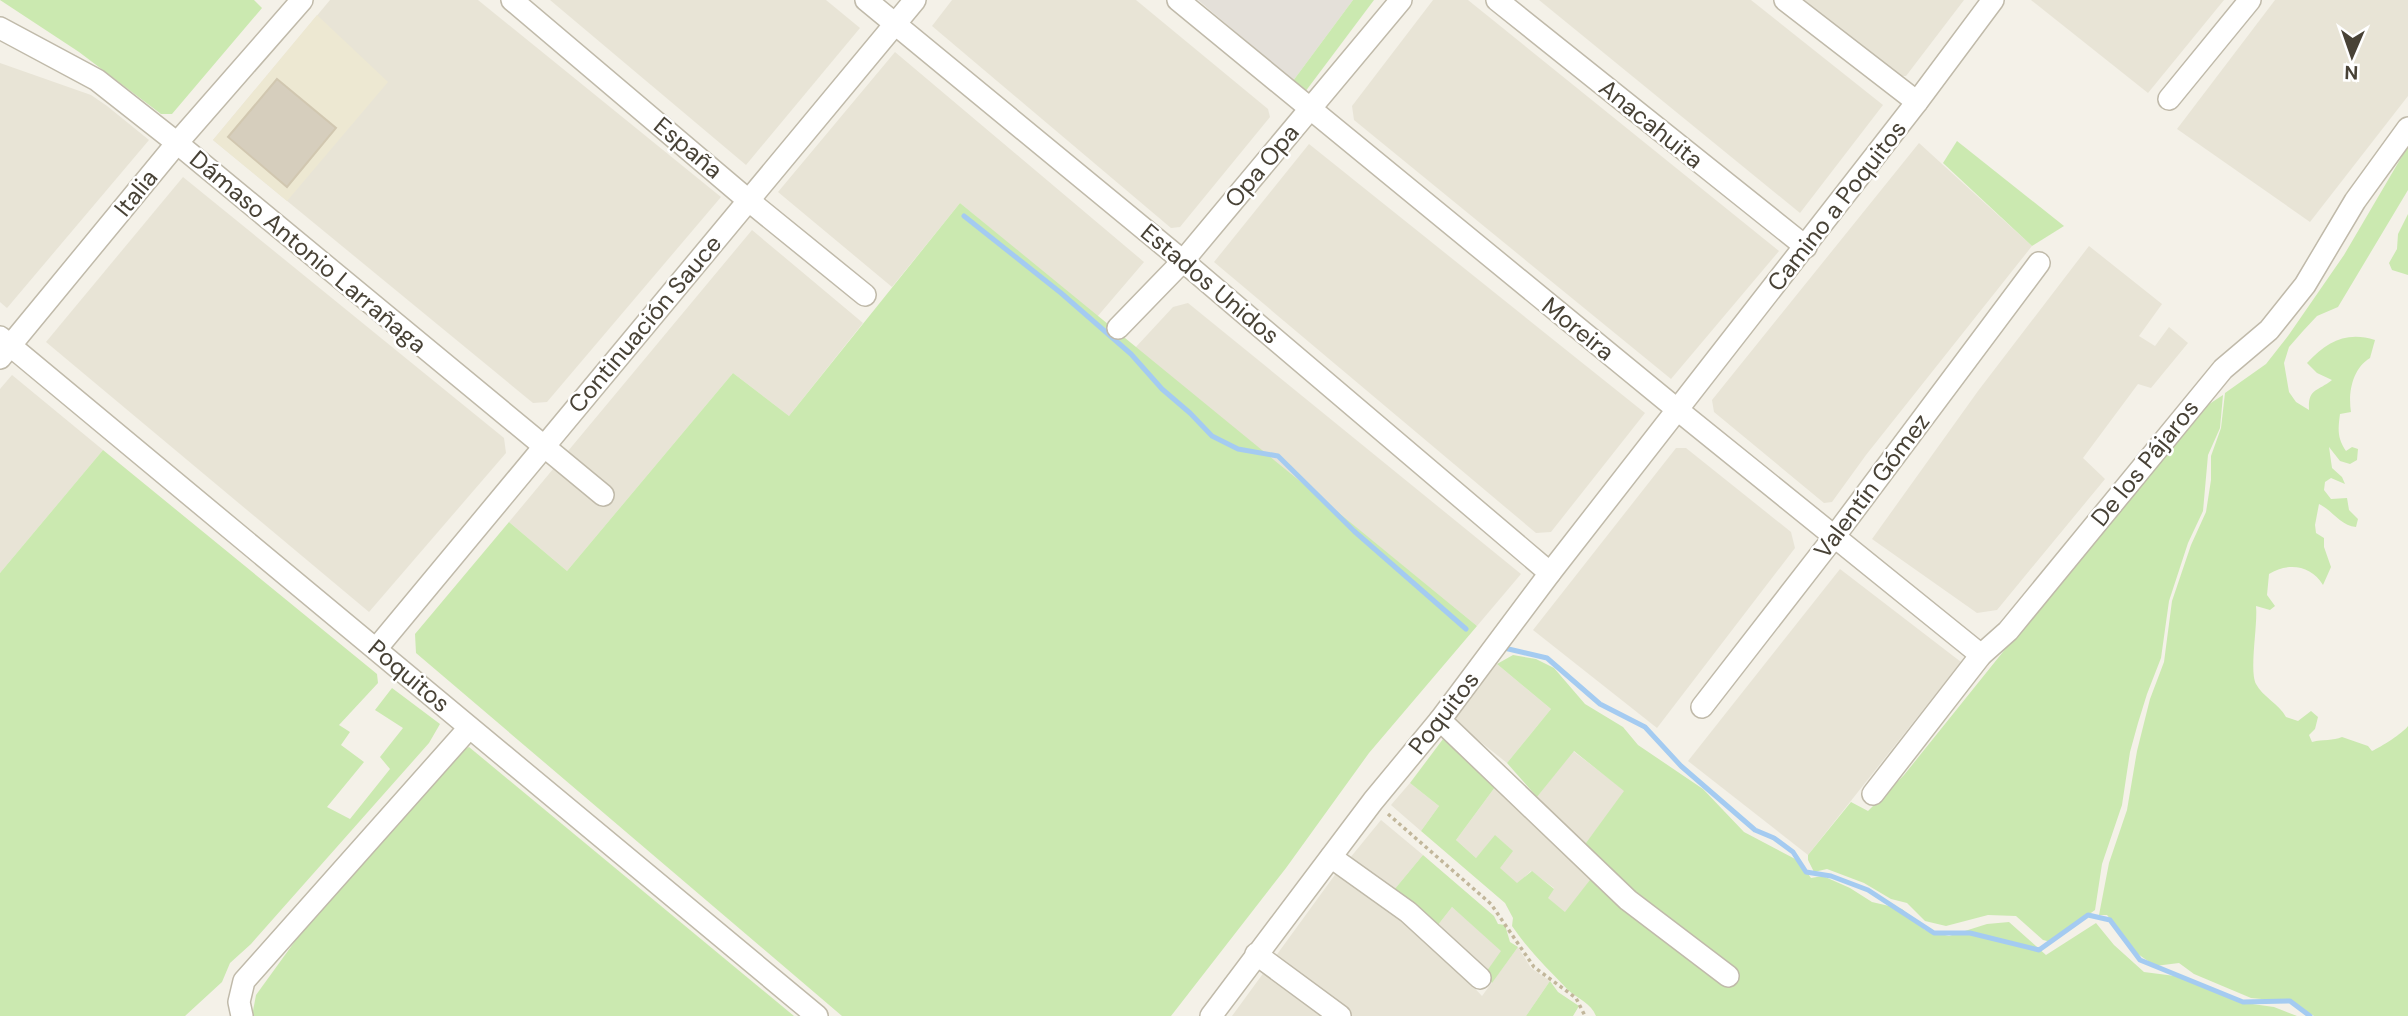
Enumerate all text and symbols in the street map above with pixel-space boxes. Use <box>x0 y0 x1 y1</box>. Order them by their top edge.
north arrow <box>2317 21 2387 91</box>
text: N <box>2344 60 2359 85</box>
street label: Anacahuita <box>1593 72 1710 175</box>
street label: España <box>648 110 729 185</box>
street label: Camino a Poquitos <box>1760 114 1913 297</box>
street label: Opa Opa <box>1218 118 1306 214</box>
street label: Dámaso Antonio Larrañaga <box>184 143 433 360</box>
street label: Italia <box>107 163 164 223</box>
street label: Estados Unidos <box>1135 217 1286 351</box>
street label: Continuación Sauce <box>561 228 728 419</box>
street label: Moreira <box>1536 290 1621 367</box>
street label: De los Pájaros <box>2084 393 2205 532</box>
street label: Valentín Gómez <box>1807 407 1936 564</box>
street label: Poquitos <box>362 632 457 719</box>
street label: Poquitos <box>1401 665 1486 761</box>

